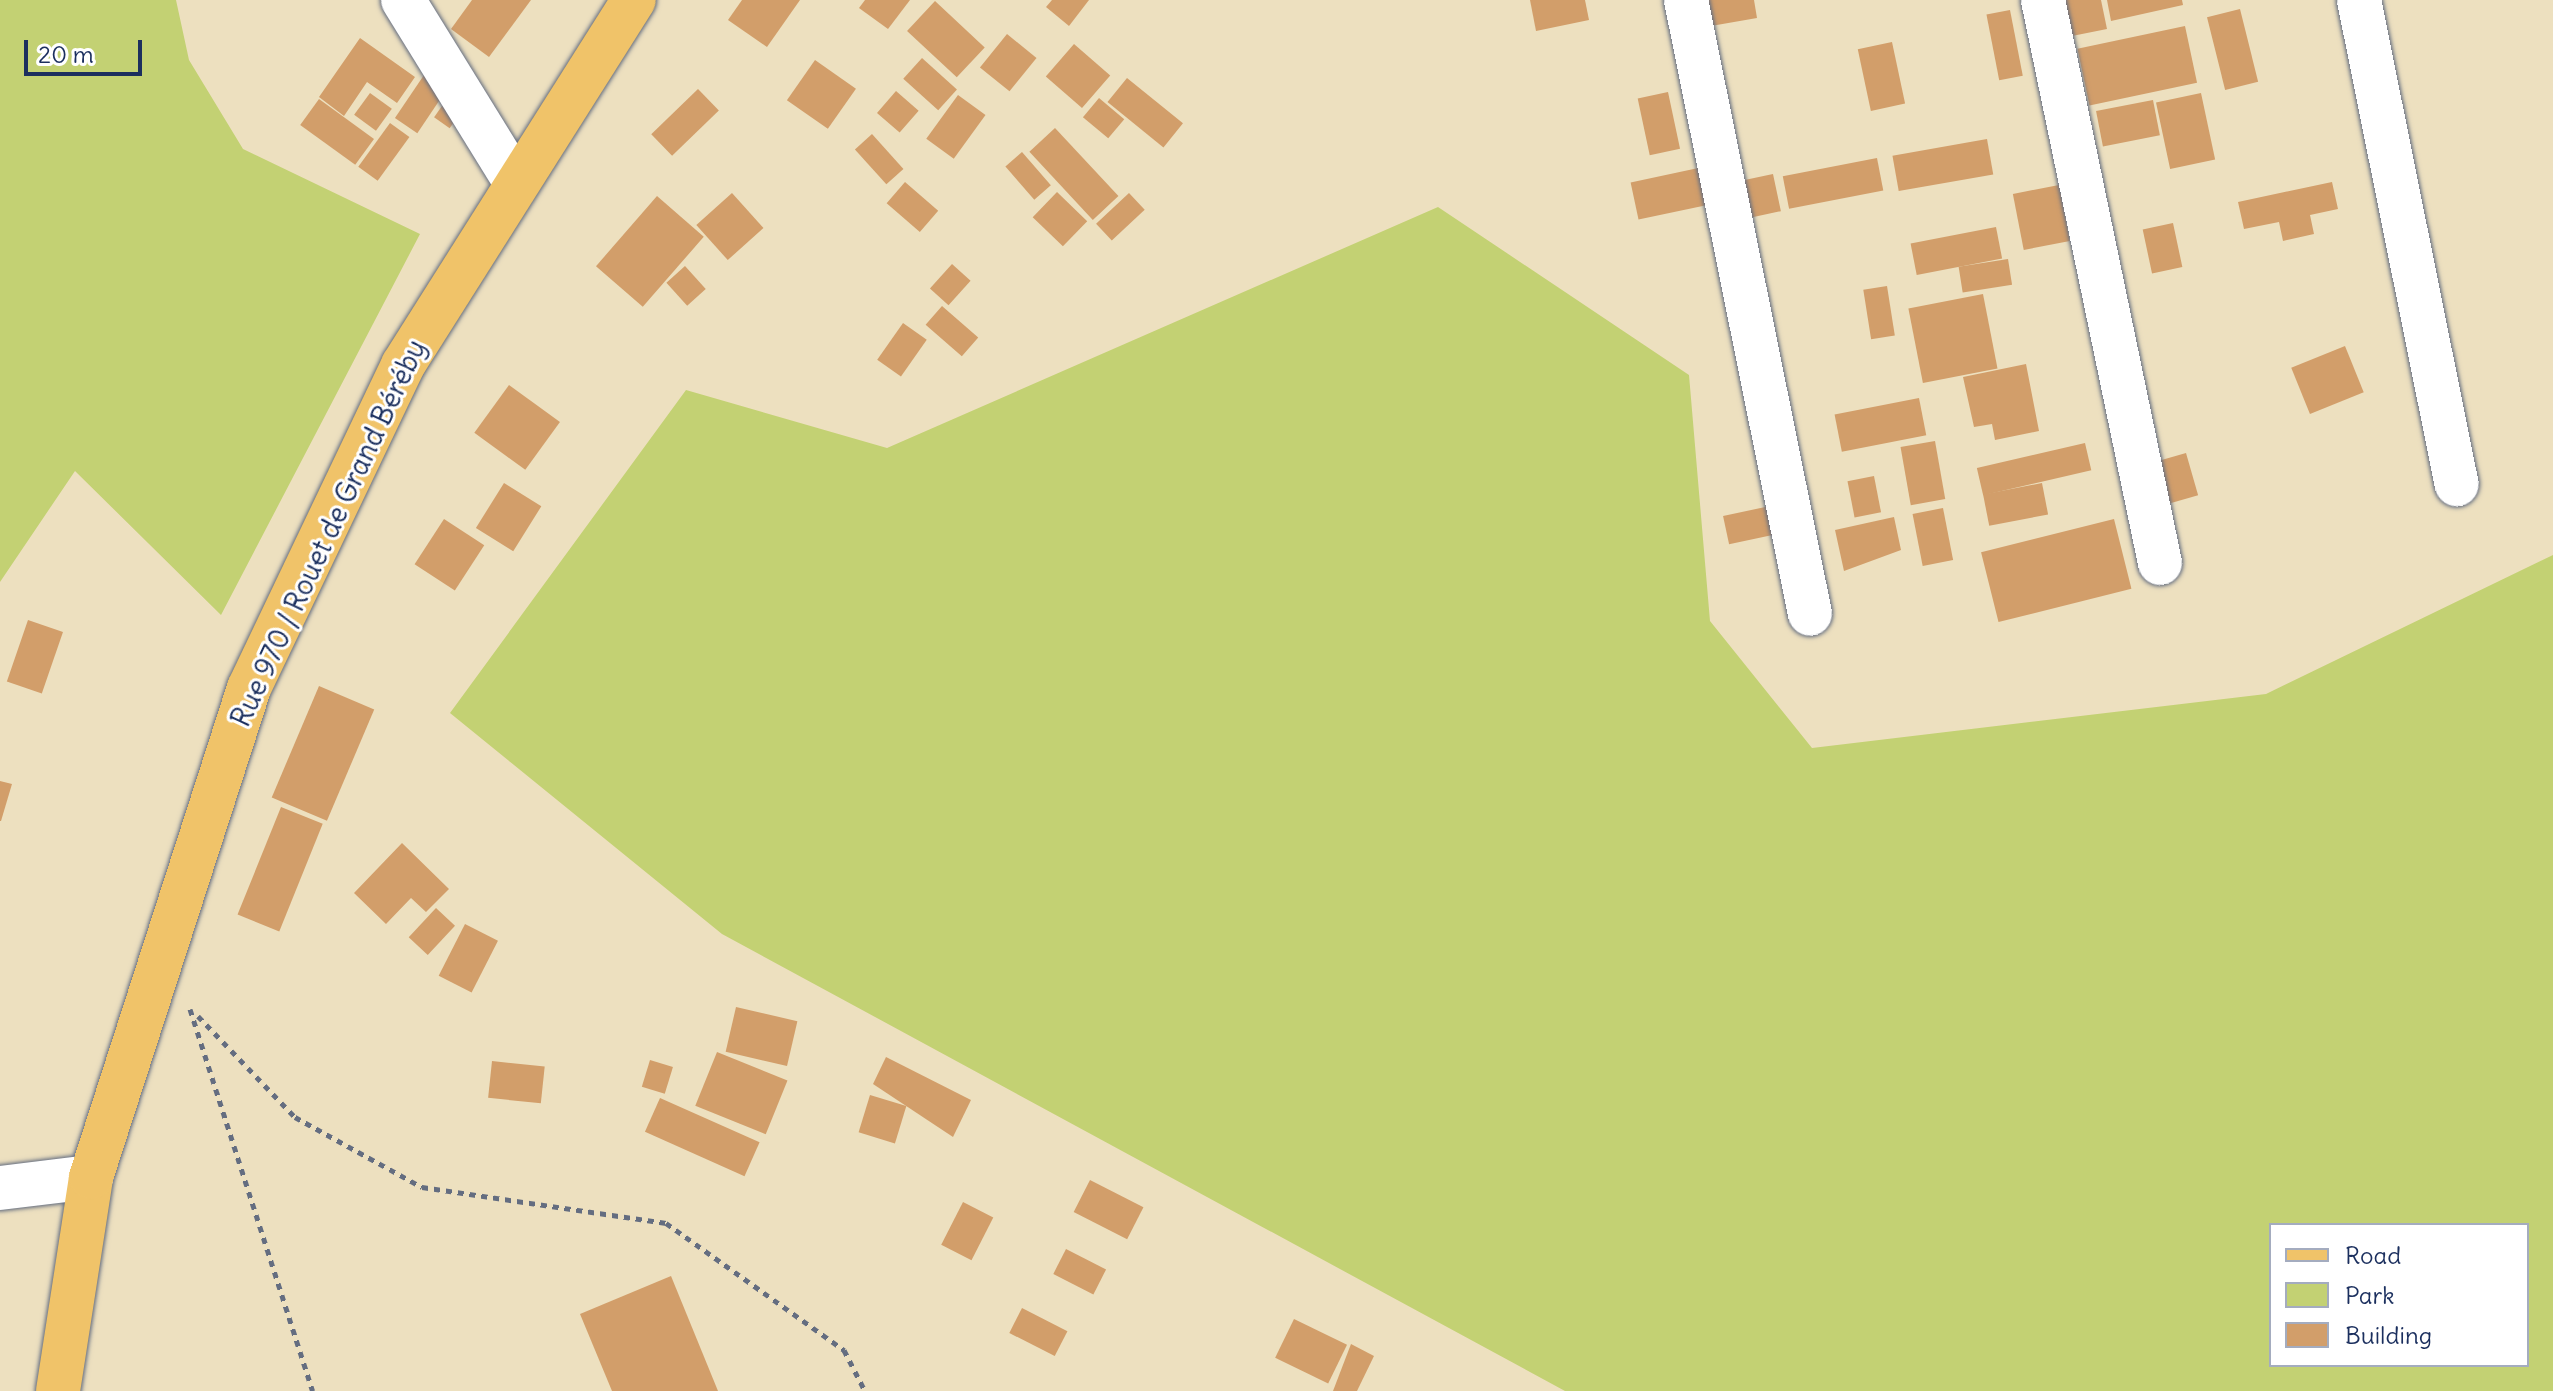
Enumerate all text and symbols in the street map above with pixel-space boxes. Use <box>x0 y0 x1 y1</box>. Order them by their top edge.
scale bar <box>28 24 146 74</box>
text: 20 m <box>38 39 94 69</box>
street label: Rue 970 / Rouet de Grand Béréby <box>223 334 433 732</box>
legend <box>2269 1223 2529 1367</box>
text: Road <box>2345 1240 2401 1270</box>
text: Park <box>2345 1280 2395 1310</box>
text: Building <box>2345 1320 2432 1350</box>

